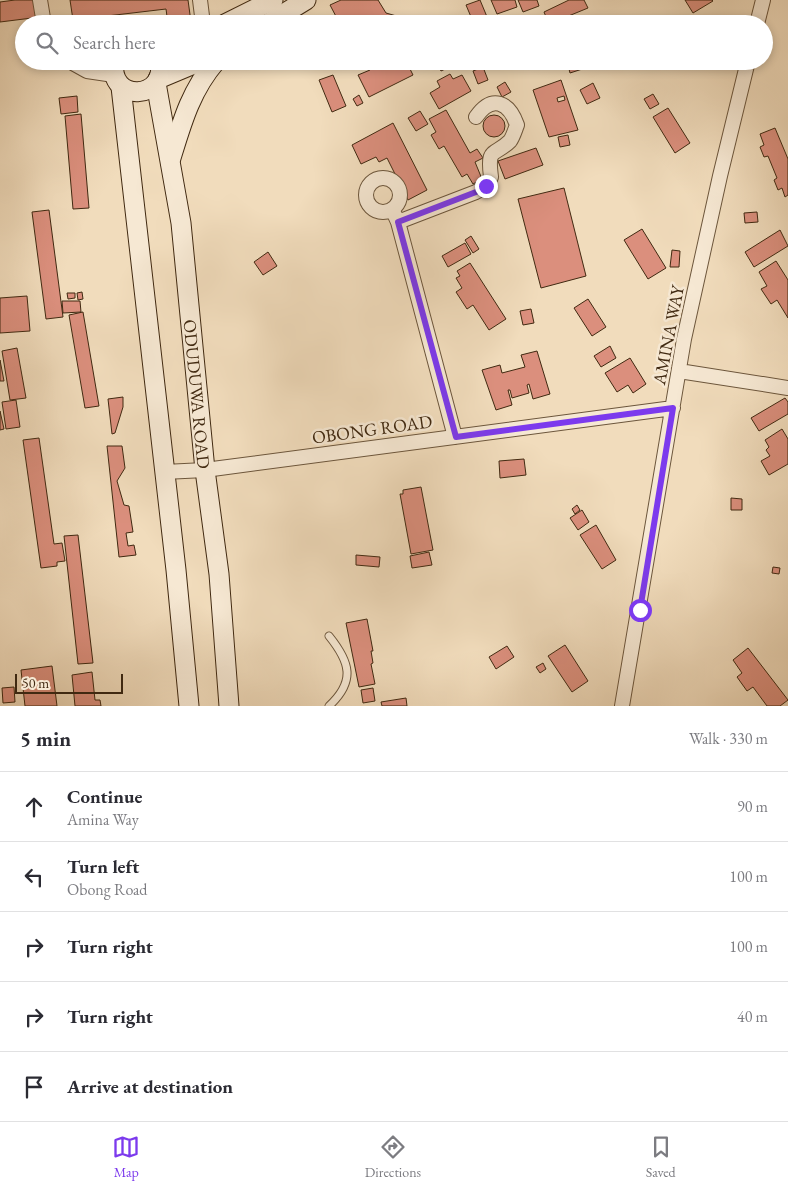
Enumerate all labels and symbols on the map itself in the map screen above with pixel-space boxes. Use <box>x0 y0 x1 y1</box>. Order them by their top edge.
route end <box>475 175 498 198</box>
street label: AMINA WAY <box>647 282 689 388</box>
street label: ODUDUWA ROAD <box>179 318 216 470</box>
street label: OBONG ROAD <box>310 409 434 449</box>
route start <box>629 599 652 622</box>
scale bar <box>15 671 122 694</box>

